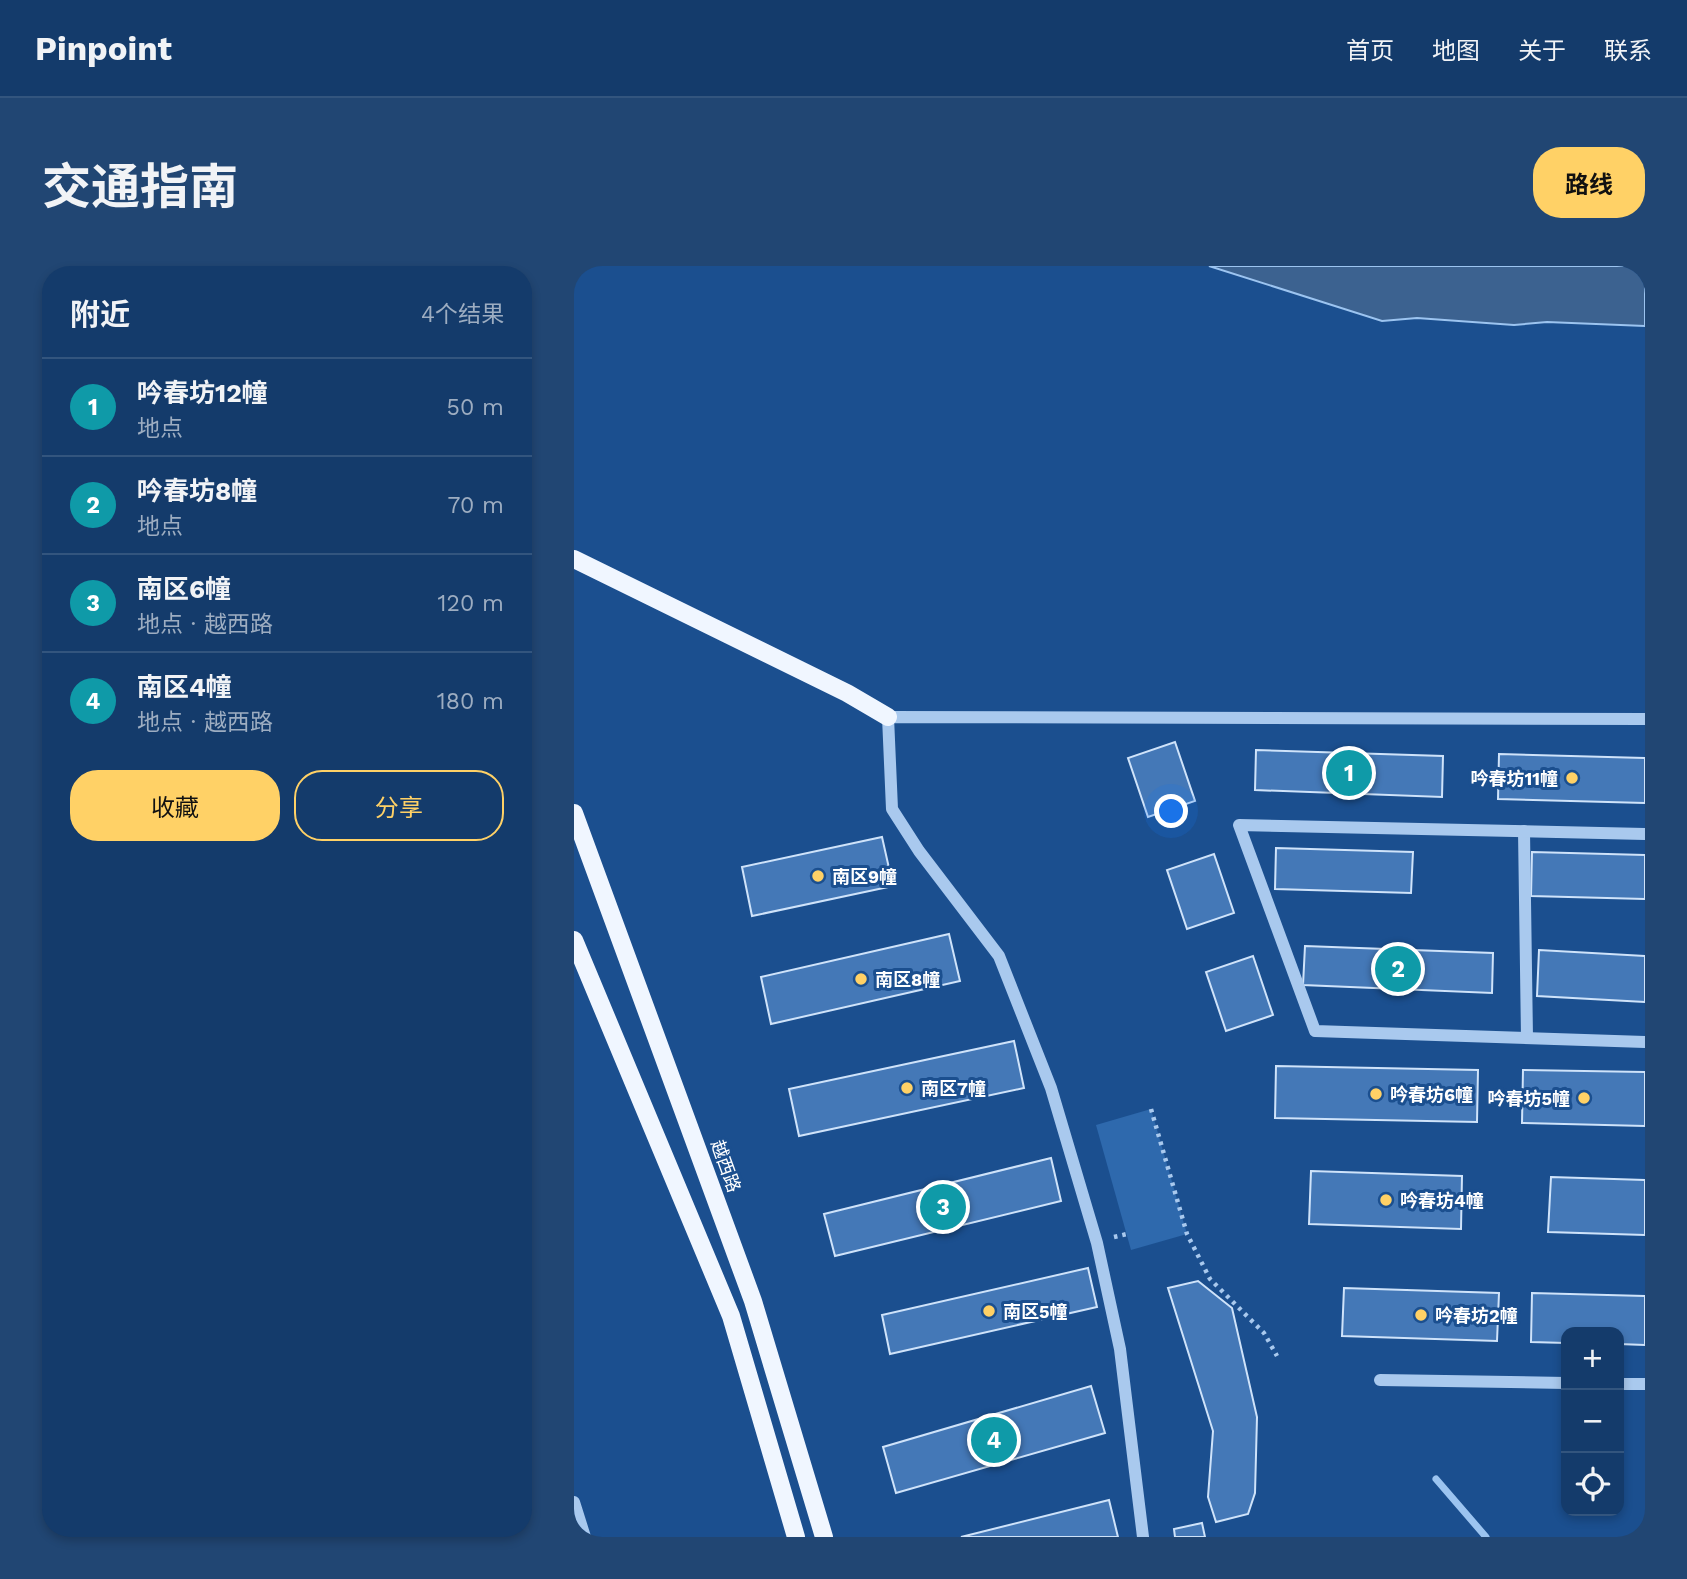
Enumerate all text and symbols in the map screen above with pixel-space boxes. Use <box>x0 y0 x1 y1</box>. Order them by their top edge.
text: Pinpoint <box>35 29 172 68</box>
text: 首页 <box>1346 37 1394 65</box>
text: 地图 <box>1432 37 1480 65</box>
text: 关于 <box>1518 37 1566 65</box>
text: 联系 <box>1604 37 1652 65</box>
button: 路线 <box>1533 147 1645 218</box>
text: 交通指南 <box>42 158 238 216</box>
text: 附近 <box>70 297 130 332</box>
text: 4个结果 <box>421 301 504 328</box>
text: 吟春坊12幢 <box>137 378 268 408</box>
text: 1 <box>88 394 98 421</box>
text: 50 m <box>447 394 504 421</box>
text: 地点 <box>137 415 183 442</box>
text: 吟春坊8幢 <box>137 476 257 506</box>
text: 2 <box>86 492 100 519</box>
text: 70 m <box>447 492 504 519</box>
text: 地点 <box>137 513 183 540</box>
text: 南区6幢 <box>137 574 231 604</box>
text: 3 <box>86 590 100 617</box>
text: 120 m <box>438 590 504 617</box>
text: 地点 · 越西路 <box>137 611 273 638</box>
text: 南区4幢 <box>137 672 232 702</box>
text: 4 <box>86 688 100 715</box>
text: 180 m <box>437 688 504 715</box>
text: 地点 · 越西路 <box>137 709 273 736</box>
pin: 1 <box>1326 747 1372 799</box>
place label: 吟春坊11幢 <box>1470 768 1558 789</box>
button: 收藏 <box>70 770 280 841</box>
button: 分享 <box>294 770 504 841</box>
marker: 吟春坊11幢 <box>1564 770 1580 786</box>
your location <box>1154 794 1188 828</box>
place label: 南区9幢 <box>832 866 897 887</box>
marker: 南区9幢 <box>810 868 826 884</box>
pin: 2 <box>1375 943 1421 995</box>
place label: 南区8幢 <box>875 969 940 990</box>
marker: 南区8幢 <box>853 971 869 987</box>
place label: 南区7幢 <box>921 1078 986 1099</box>
marker: 南区7幢 <box>899 1080 915 1096</box>
place label: 吟春坊6幢 <box>1390 1084 1473 1105</box>
marker: 吟春坊6幢 <box>1368 1086 1384 1102</box>
place label: 吟春坊5幢 <box>1488 1088 1570 1109</box>
marker: 吟春坊5幢 <box>1576 1090 1592 1106</box>
street label: 越西路 <box>707 1137 745 1195</box>
pin: 3 <box>920 1181 966 1233</box>
place label: 吟春坊4幢 <box>1400 1190 1484 1211</box>
marker: 吟春坊4幢 <box>1378 1192 1394 1208</box>
place label: 南区5幢 <box>1003 1301 1068 1322</box>
marker: 南区5幢 <box>981 1303 997 1319</box>
place label: 吟春坊2幢 <box>1435 1305 1518 1326</box>
marker: 吟春坊2幢 <box>1413 1307 1429 1323</box>
map controls <box>1561 1327 1624 1516</box>
button: + <box>1561 1327 1624 1390</box>
button: − <box>1561 1390 1624 1453</box>
pin: 4 <box>971 1414 1017 1466</box>
button: locate <box>1561 1453 1624 1516</box>

